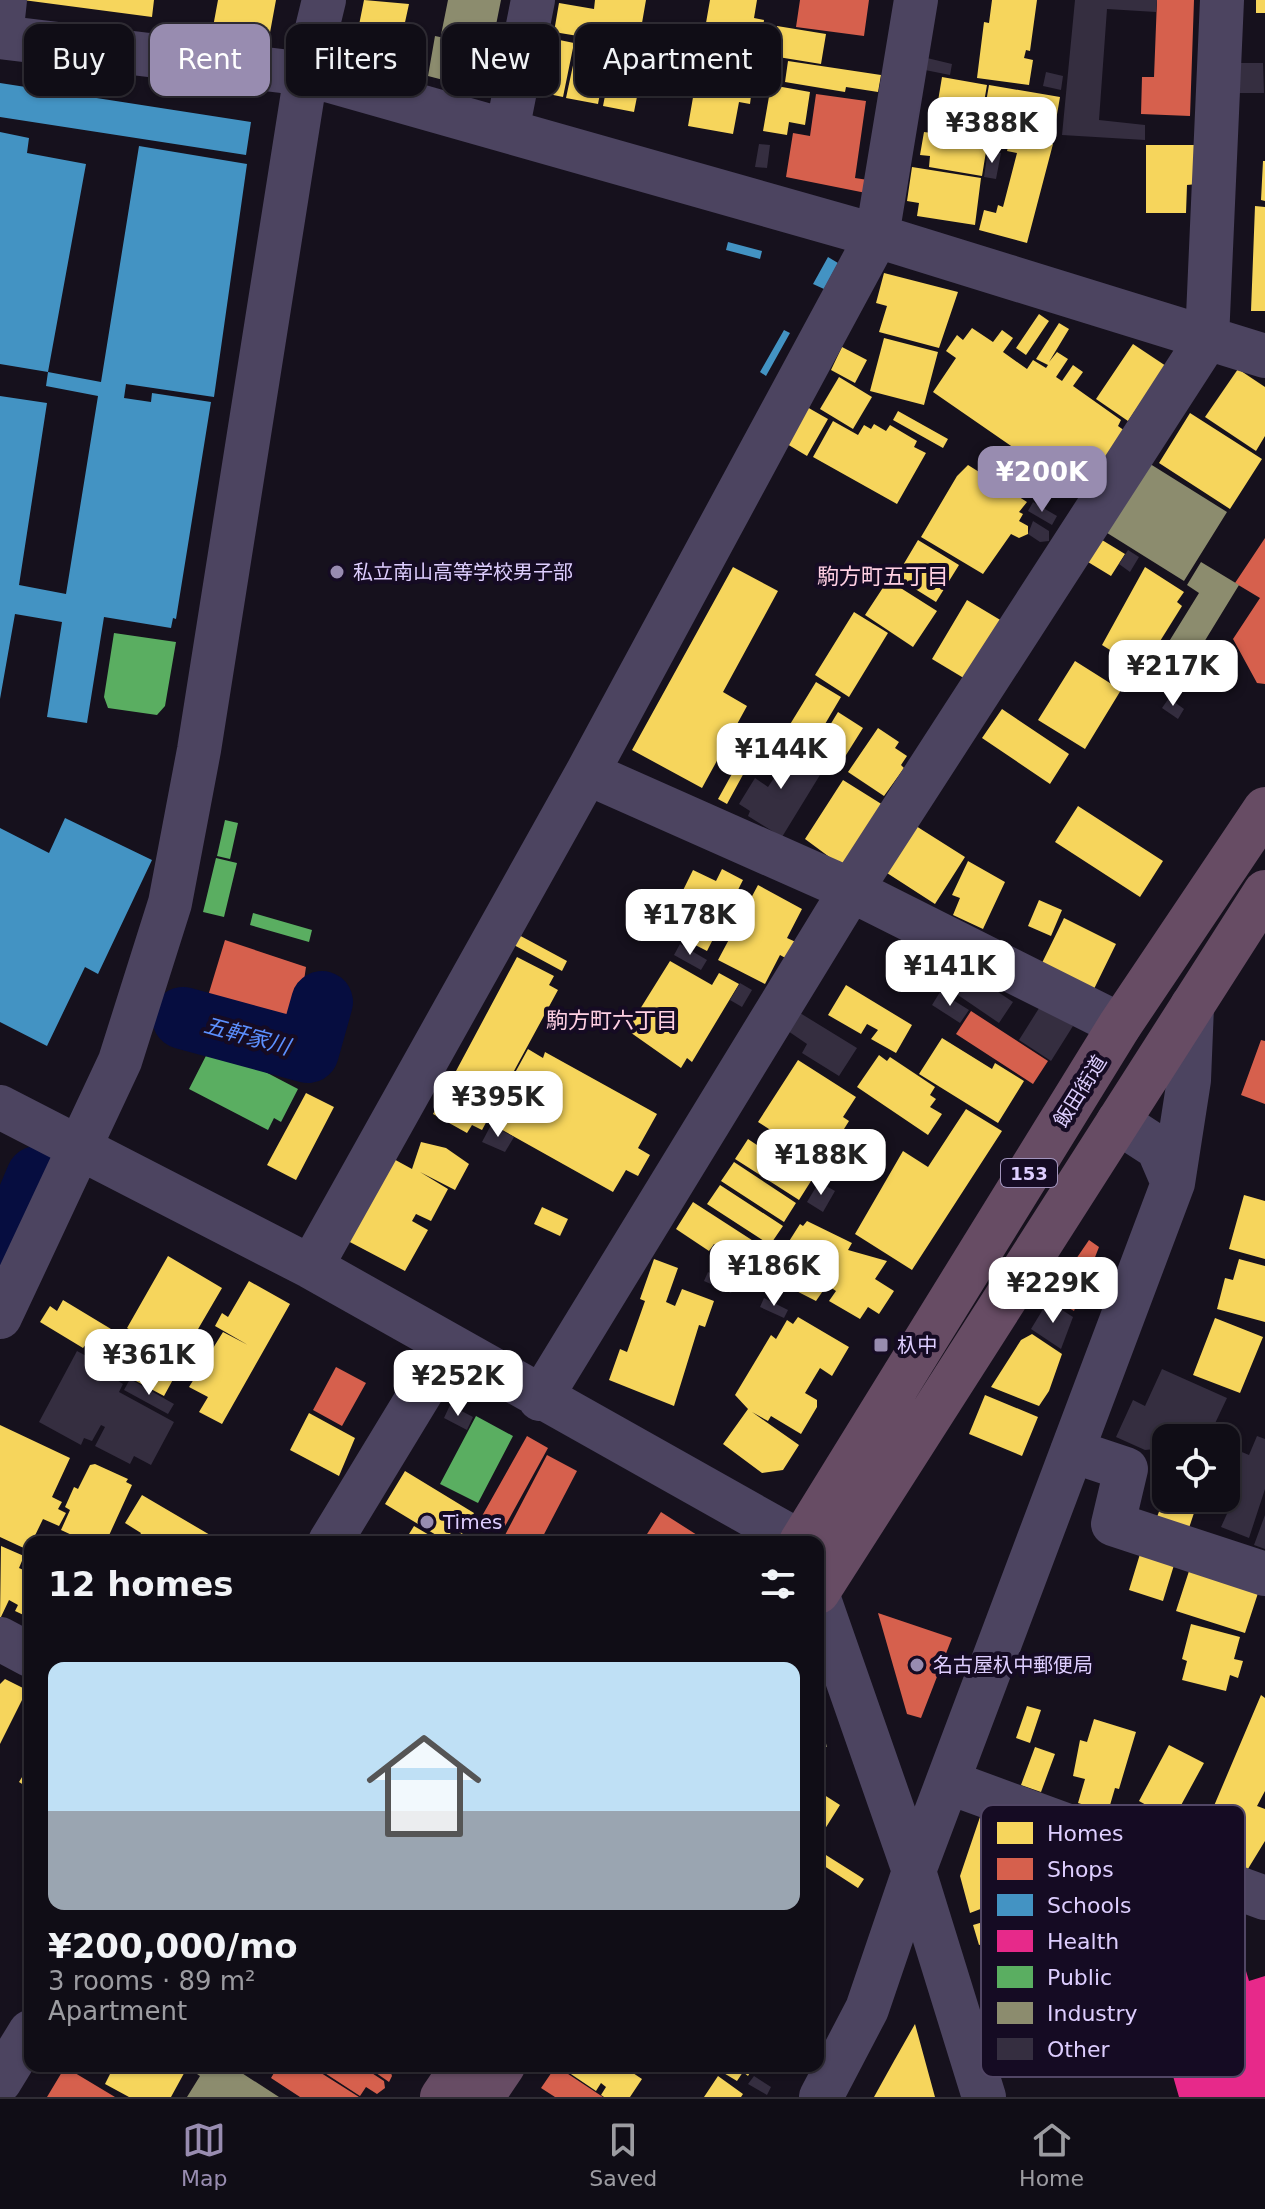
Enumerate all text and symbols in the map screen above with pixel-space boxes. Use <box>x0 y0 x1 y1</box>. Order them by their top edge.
chip: Buy <box>24 24 134 96</box>
chip: Rent <box>150 24 270 96</box>
chip: Filters <box>286 24 426 96</box>
chip: New <box>442 24 559 96</box>
chip: Apartment <box>575 24 781 96</box>
pin: ¥388K <box>936 97 1048 165</box>
text: ¥388K <box>946 108 1038 138</box>
pin: ¥200K <box>986 446 1098 514</box>
text: ¥200K <box>996 457 1088 487</box>
place label: 私立南山高等学校男子部 <box>353 560 573 584</box>
marker: 私立南山高等学校男子部 <box>328 563 346 581</box>
district label: 駒方町五丁目 <box>817 564 949 589</box>
pin: ¥217K <box>1117 640 1229 708</box>
text: ¥217K <box>1127 651 1219 681</box>
pin: ¥144K <box>725 723 837 791</box>
text: ¥144K <box>735 734 827 764</box>
pin: ¥178K <box>634 889 746 957</box>
text: ¥178K <box>644 900 736 930</box>
pin: ¥141K <box>894 940 1006 1008</box>
text: ¥141K <box>904 951 996 981</box>
district label: 駒方町六丁目 <box>546 1008 678 1033</box>
water label: 五軒家川 <box>201 1013 295 1060</box>
street label: 飯田街道 <box>1049 1051 1111 1131</box>
pin: ¥395K <box>442 1071 554 1139</box>
text: ¥395K <box>452 1082 544 1112</box>
pin: ¥188K <box>765 1129 877 1197</box>
text: ¥188K <box>775 1140 867 1170</box>
road number: 153 <box>1001 1159 1057 1187</box>
pin: ¥186K <box>718 1240 830 1308</box>
text: ¥186K <box>728 1251 820 1281</box>
pin: ¥229K <box>997 1257 1109 1325</box>
text: ¥229K <box>1007 1268 1099 1298</box>
pin: ¥361K <box>93 1329 205 1397</box>
place label: 杁中 <box>897 1333 937 1357</box>
marker: 杁中 <box>872 1336 890 1354</box>
text: ¥361K <box>103 1340 195 1370</box>
pin: ¥252K <box>402 1350 514 1418</box>
text: ¥252K <box>412 1361 504 1391</box>
map controls <box>1152 1424 1240 1512</box>
button: locate <box>1152 1424 1240 1512</box>
place label: Times <box>442 1510 502 1534</box>
marker: Times <box>418 1513 436 1531</box>
icon: filters <box>756 1562 800 1606</box>
text: 12 homes <box>48 1564 233 1604</box>
place label: 名古屋杁中郵便局 <box>933 1653 1093 1677</box>
marker: 名古屋杁中郵便局 <box>908 1656 926 1674</box>
icon: home <box>352 1714 496 1858</box>
legend <box>981 1805 1245 2077</box>
text: Homes <box>1047 1821 1123 1846</box>
text: Shops <box>1047 1857 1114 1882</box>
text: Schools <box>1047 1893 1132 1918</box>
text: ¥200,000/mo <box>48 1926 298 1966</box>
text: Health <box>1047 1929 1119 1954</box>
text: Public <box>1047 1965 1112 1990</box>
text: 3 rooms · 89 m² <box>48 1966 256 1996</box>
text: Apartment <box>48 1996 187 2026</box>
text: Industry <box>1047 2001 1138 2026</box>
text: Other <box>1047 2037 1110 2062</box>
tab: Map <box>181 2118 227 2191</box>
tab: Saved <box>589 2118 657 2191</box>
tab: Home <box>1019 2118 1084 2191</box>

